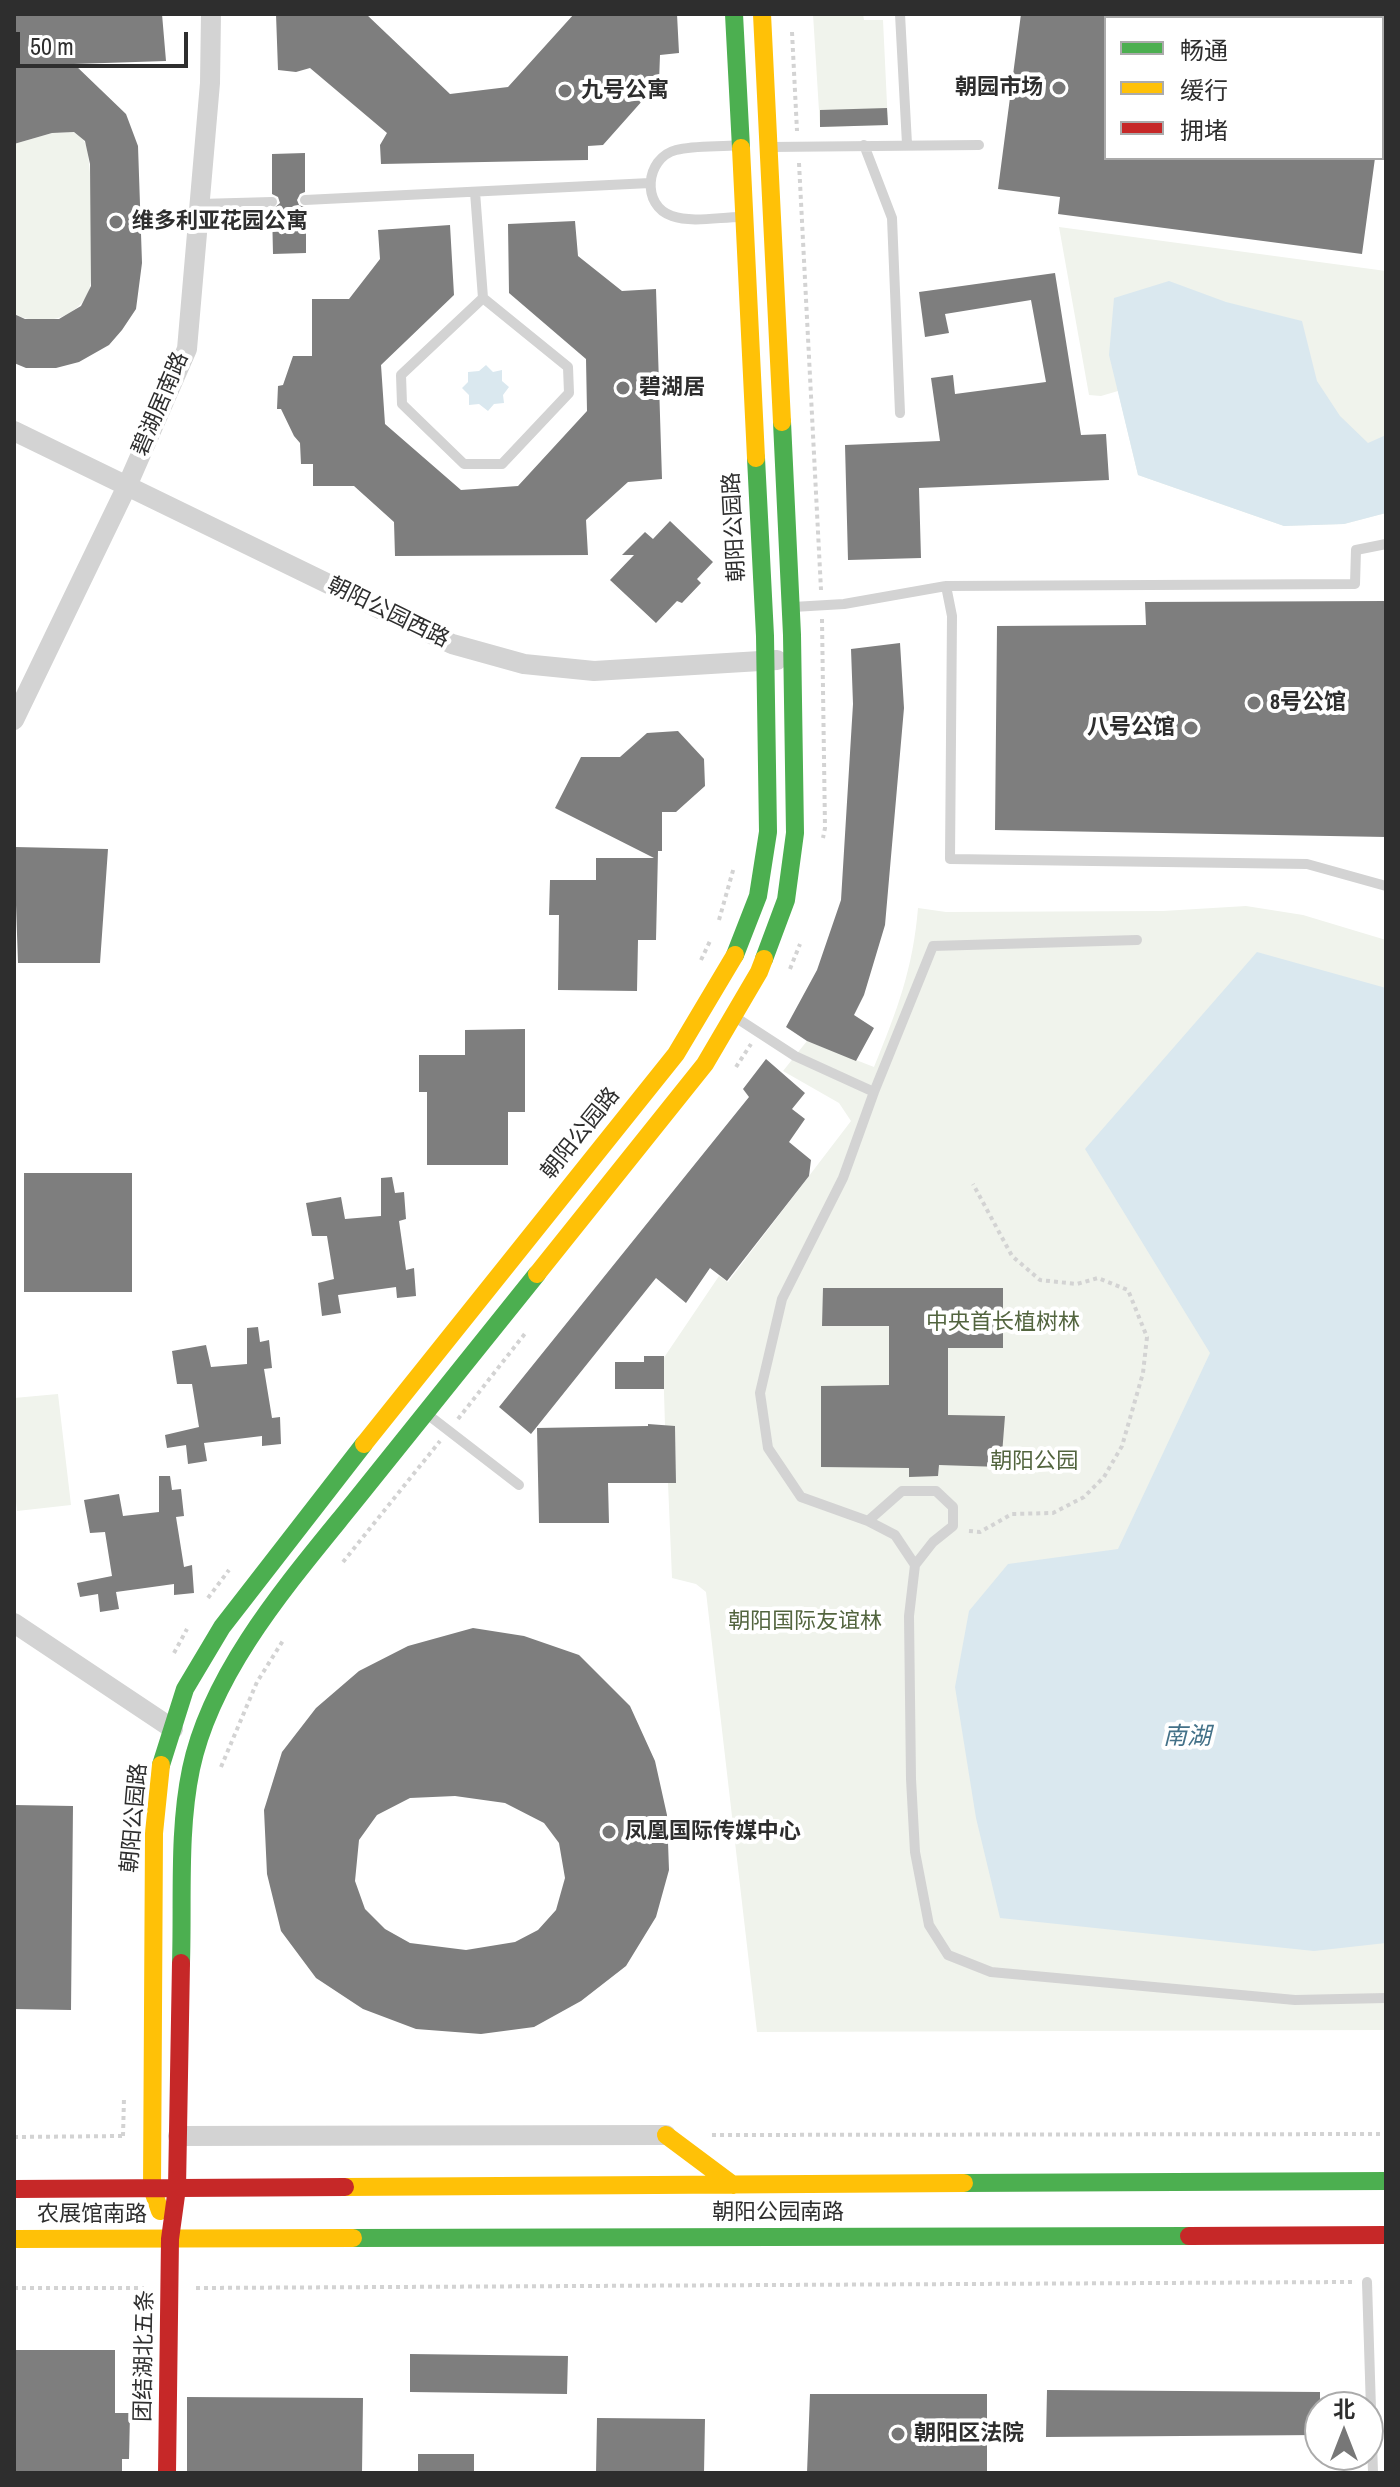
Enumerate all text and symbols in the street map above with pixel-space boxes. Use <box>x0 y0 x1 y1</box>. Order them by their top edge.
scale bar <box>20 16 192 66</box>
legend <box>1104 16 1384 160</box>
text: 50 m <box>30 30 74 62</box>
text: 畅通 <box>1180 34 1228 66</box>
text: 缓行 <box>1180 74 1228 106</box>
place label: 朝园市场 <box>955 75 1043 101</box>
place label: 九号公寓 <box>581 78 669 104</box>
marker: 朝园市场 <box>1050 79 1068 97</box>
marker: 九号公寓 <box>556 82 574 100</box>
text: 拥堵 <box>1180 114 1228 146</box>
place label: 维多利亚花园公寓 <box>132 209 308 235</box>
marker: 维多利亚花园公寓 <box>107 213 125 231</box>
street label: 碧湖居南路 <box>127 348 195 460</box>
place label: 碧湖居 <box>639 375 705 401</box>
marker: 碧湖居 <box>614 379 632 397</box>
street label: 朝阳公园路 <box>719 471 751 583</box>
street label: 朝阳公园西路 <box>323 572 453 654</box>
place label: 8号公馆 <box>1270 690 1346 716</box>
marker: 8号公馆 <box>1245 694 1263 712</box>
place label: 八号公馆 <box>1087 715 1175 741</box>
marker: 八号公馆 <box>1182 719 1200 737</box>
street label: 朝阳公园路 <box>536 1083 626 1185</box>
park label: 中央首长植树林 <box>926 1310 1080 1336</box>
park label: 朝阳公园 <box>990 1449 1078 1475</box>
park label: 朝阳国际友谊林 <box>728 1609 882 1635</box>
water label: 南湖 <box>1163 1724 1211 1752</box>
street label: 朝阳公园路 <box>117 1762 153 1874</box>
place label: 凤凰国际传媒中心 <box>625 1819 801 1845</box>
marker: 凤凰国际传媒中心 <box>600 1823 618 1841</box>
street label: 朝阳公园南路 <box>712 2200 844 2226</box>
street label: 农展馆南路 <box>37 2202 147 2228</box>
street label: 团结湖北五条 <box>131 2290 159 2422</box>
north arrow <box>1304 2391 1384 2471</box>
text: 北 <box>1333 2394 1355 2424</box>
place label: 朝阳区法院 <box>914 2421 1024 2447</box>
marker: 朝阳区法院 <box>889 2425 907 2443</box>

